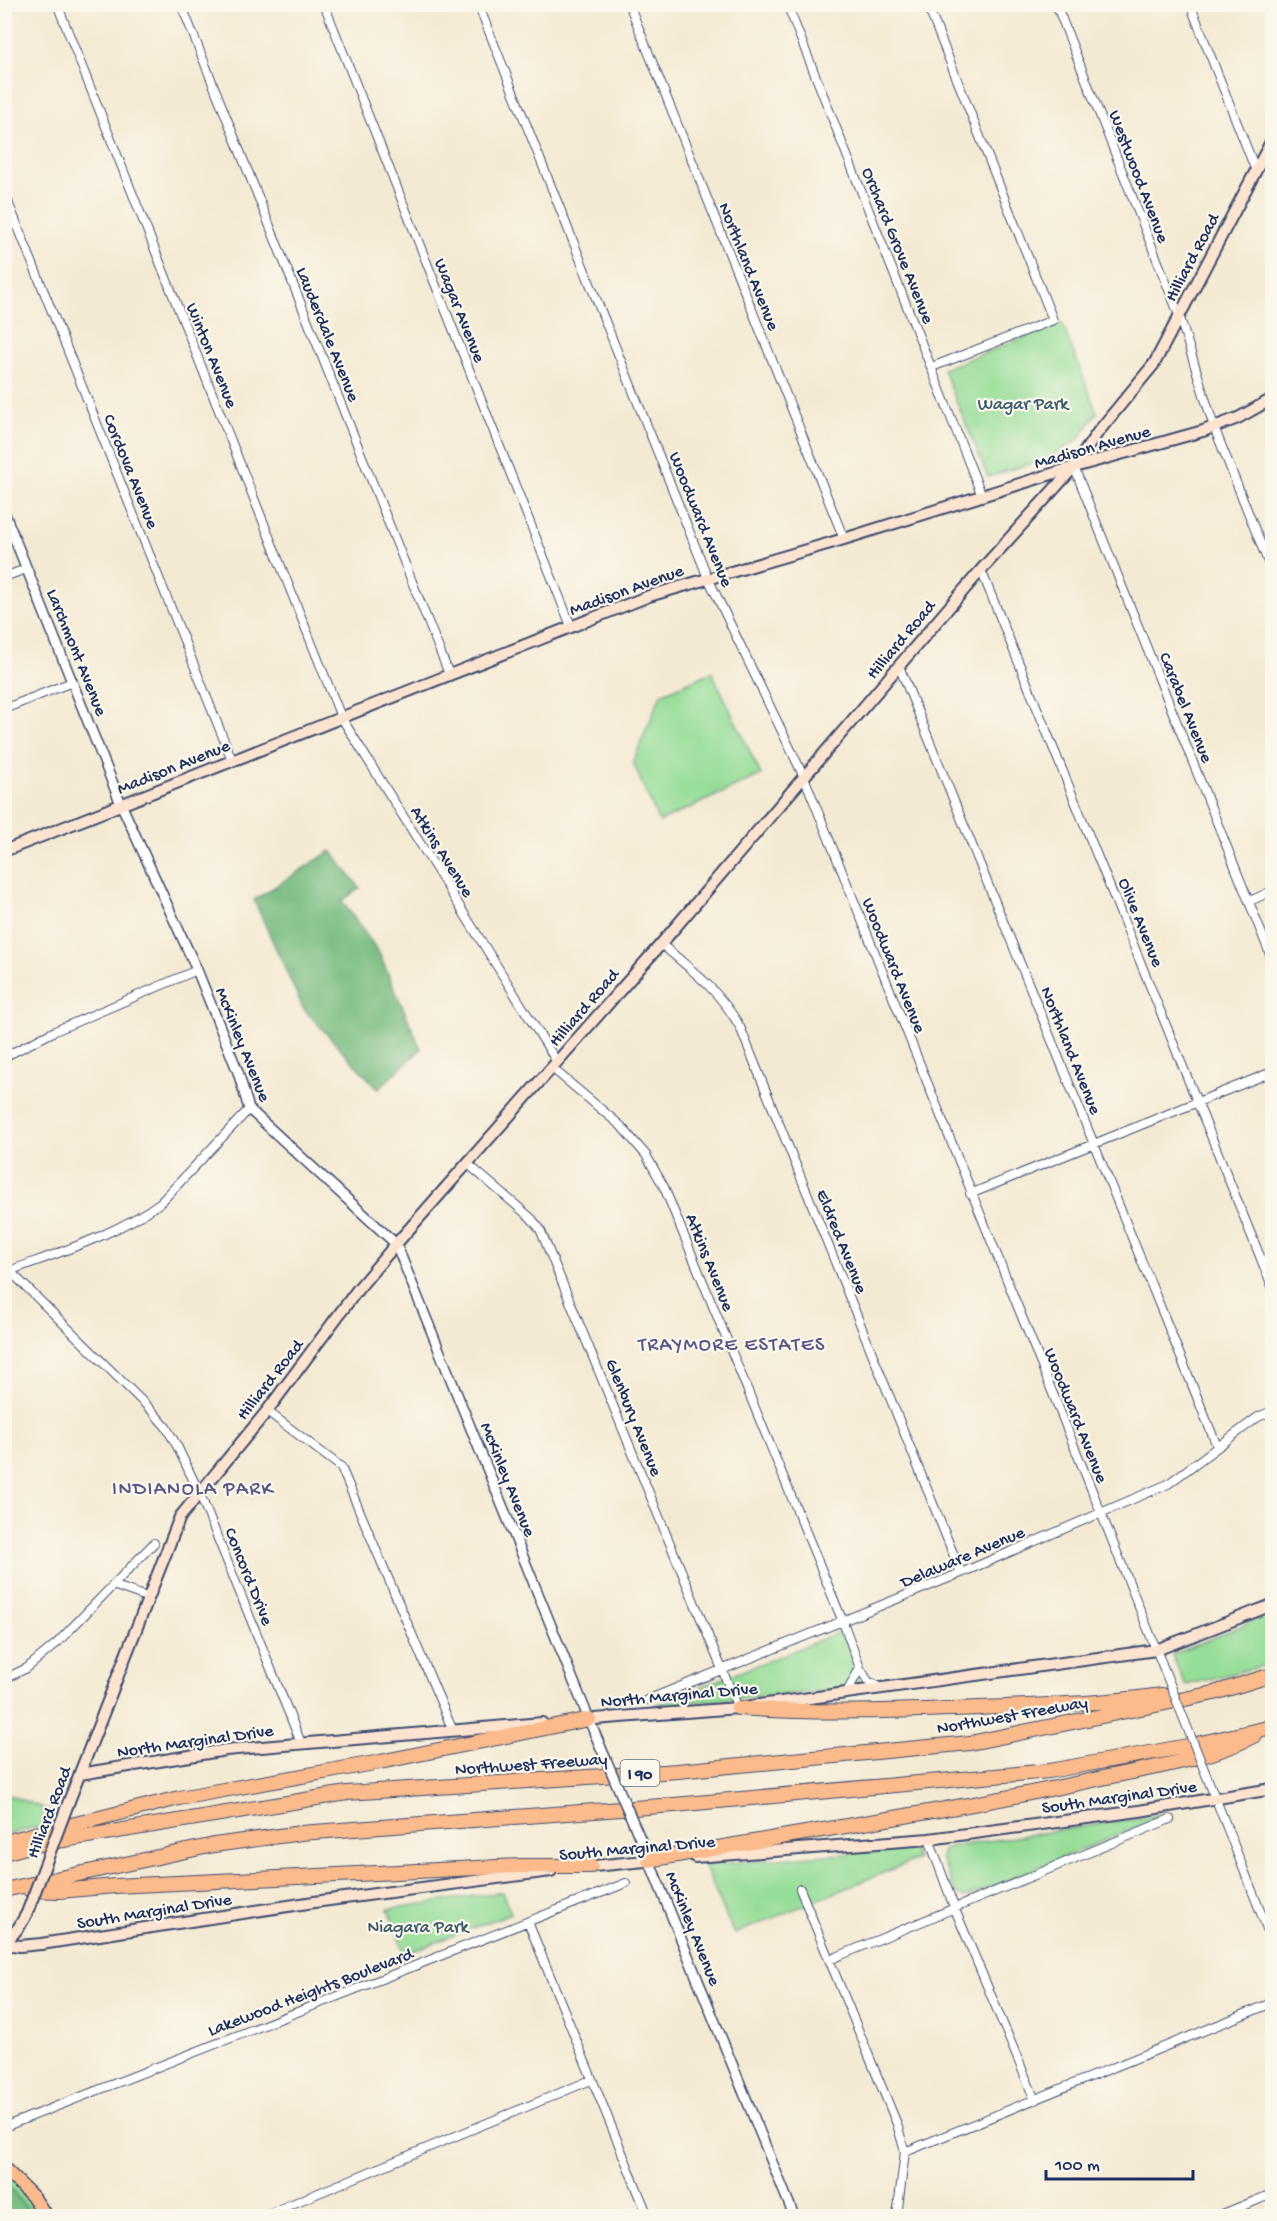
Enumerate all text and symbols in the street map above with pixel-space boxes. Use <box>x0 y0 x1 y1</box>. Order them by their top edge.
street label: Westwood Avenue <box>1103 108 1173 247</box>
street label: Orchard Grove Avenue <box>856 165 938 328</box>
street label: Northland Avenue <box>712 200 783 335</box>
street label: Hilliard Road <box>1161 209 1226 306</box>
street label: Wagar Avenue <box>428 256 489 367</box>
street label: Lauderdale Avenue <box>290 265 364 406</box>
street label: Winton Avenue <box>180 300 242 412</box>
park label: Wagar Park <box>978 395 1070 416</box>
street label: Cordova Avenue <box>97 412 162 533</box>
street label: Madison Avenue <box>1032 422 1154 475</box>
street label: Woodward Avenue <box>663 449 737 591</box>
street label: Madison Avenue <box>567 561 687 622</box>
street label: Larchmont Avenue <box>41 586 111 720</box>
street label: Hilliard Road <box>863 596 942 684</box>
street label: Carabel Avenue <box>1153 650 1217 767</box>
street label: Madison Avenue <box>114 736 234 801</box>
street label: Atkins Avenue <box>405 803 478 902</box>
street label: Olive Avenue <box>1112 875 1167 971</box>
street label: Woodward Avenue <box>856 895 930 1037</box>
street label: Hilliard Road <box>545 964 625 1052</box>
street label: Northland Avenue <box>1034 984 1105 1119</box>
street label: McKinley Avenue <box>209 985 274 1106</box>
street label: Eldred Avenue <box>810 1187 871 1298</box>
street label: Atkins Avenue <box>680 1211 738 1315</box>
street label: Hilliard Road <box>233 1335 310 1425</box>
district label: TRAYMORE ESTATES <box>637 1335 826 1358</box>
street label: Woodward Avenue <box>1038 1345 1112 1487</box>
street label: Glenbury Avenue <box>600 1356 666 1480</box>
street label: McKinley Avenue <box>474 1420 539 1541</box>
district label: INDIANOLA PARK <box>112 1479 274 1502</box>
street label: Delaware Avenue <box>897 1522 1029 1594</box>
street label: Concord Drive <box>219 1525 277 1630</box>
street label: North Marginal Drive <box>600 1679 759 1714</box>
street label: Northwest Freeway <box>935 1693 1090 1740</box>
street label: North Marginal Drive <box>116 1721 276 1764</box>
street label: Northwest Freeway <box>454 1750 608 1781</box>
road number: I 90 <box>620 1760 660 1786</box>
street label: Hilliard Road <box>23 1763 78 1862</box>
street label: South Marginal Drive <box>1040 1777 1199 1820</box>
street label: South Marginal Drive <box>558 1832 717 1867</box>
street label: McKinley Avenue <box>659 1869 724 1990</box>
street label: South Marginal Drive <box>76 1890 234 1935</box>
park label: Niagara Park <box>368 1918 470 1939</box>
street label: Lakewood Heights Boulevard <box>205 1944 418 2042</box>
scale bar <box>1046 2143 1193 2181</box>
text: 100 m <box>1054 2156 1100 2177</box>

